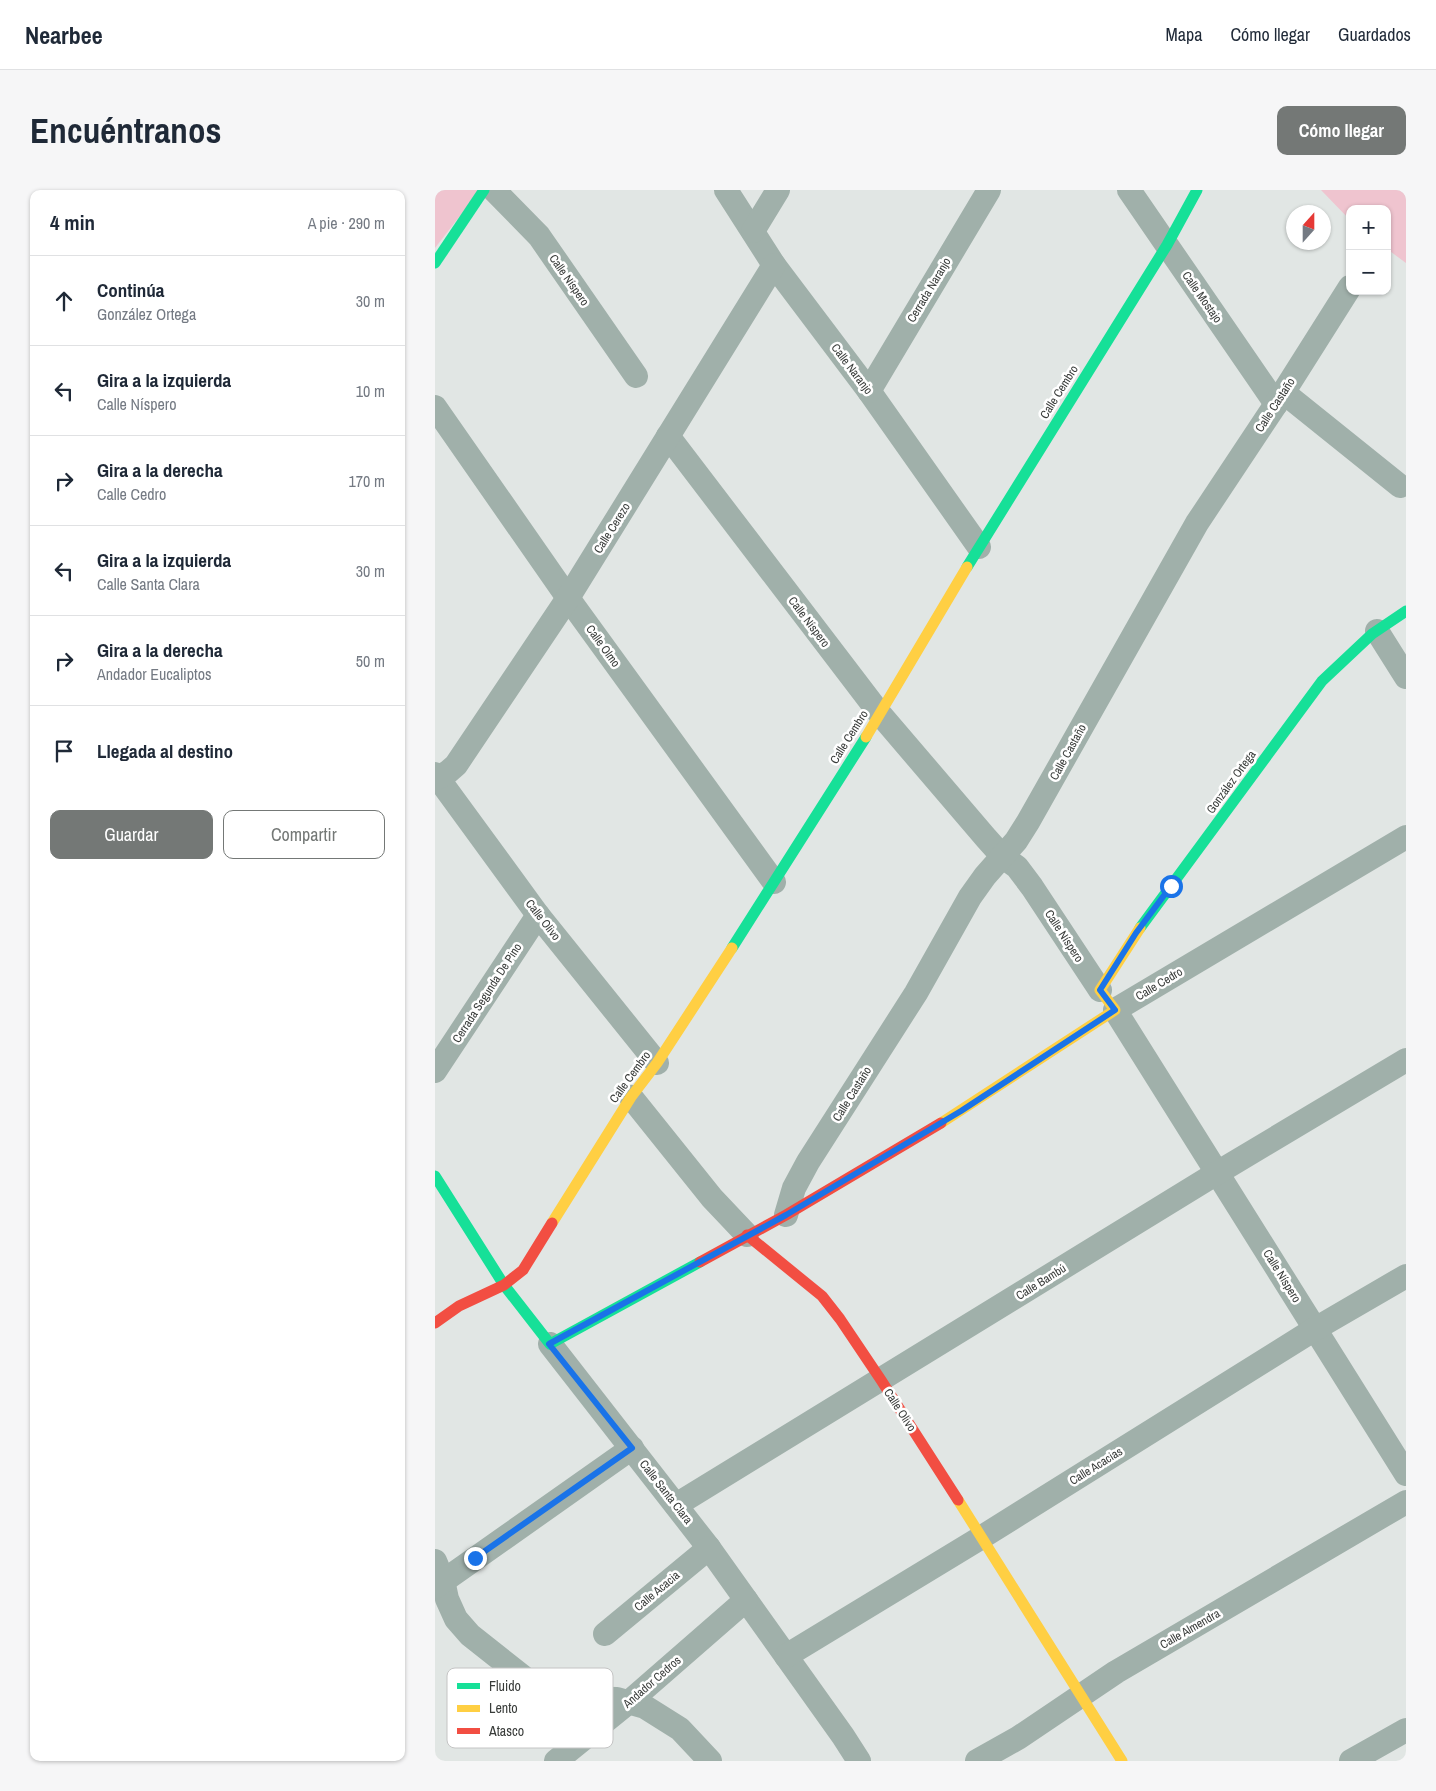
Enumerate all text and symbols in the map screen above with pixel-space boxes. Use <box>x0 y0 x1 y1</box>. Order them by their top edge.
text: Nearbee <box>25 19 103 51</box>
text: Mapa <box>1165 22 1202 47</box>
text: Cómo llegar <box>1230 22 1310 47</box>
text: Guardados <box>1338 22 1411 47</box>
button: Cómo llegar <box>1277 106 1406 155</box>
text: Encuéntranos <box>30 107 221 154</box>
north arrow <box>1286 205 1331 250</box>
map controls <box>1346 205 1391 295</box>
button: + <box>1346 205 1391 250</box>
text: 4 min <box>50 208 95 237</box>
text: A pie · 290 m <box>308 212 385 234</box>
button: − <box>1346 250 1391 295</box>
street label: Calle Níspero <box>545 251 593 309</box>
street label: Cerrada Naranjo <box>903 255 955 325</box>
street label: Calle Mostajo <box>1178 268 1226 326</box>
text: Continúa <box>97 277 165 303</box>
icon: ahead <box>50 287 78 315</box>
text: 30 m <box>356 290 385 312</box>
text: González Ortega <box>97 303 196 325</box>
street label: Calle Naranjo <box>828 340 876 398</box>
street label: Calle Cembro <box>1036 362 1082 422</box>
text: Gira a la izquierda <box>97 367 231 393</box>
street label: Calle Castaño <box>1251 375 1299 435</box>
icon: left <box>50 377 78 405</box>
text: 10 m <box>356 380 385 402</box>
text: Calle Níspero <box>97 393 176 415</box>
text: Gira a la derecha <box>97 457 223 483</box>
icon: right <box>50 467 78 495</box>
text: 170 m <box>349 470 385 492</box>
text: Calle Cedro <box>97 483 166 505</box>
street label: Calle Cerezo <box>590 500 634 556</box>
text: Gira a la izquierda <box>97 547 231 573</box>
icon: left <box>50 557 78 585</box>
text: 30 m <box>356 560 385 582</box>
text: Calle Santa Clara <box>97 573 200 595</box>
street label: Calle Níspero <box>785 593 833 651</box>
street label: Calle Olmo <box>582 622 624 670</box>
text: Gira a la derecha <box>97 637 223 663</box>
icon: right <box>50 647 78 675</box>
text: 50 m <box>356 650 385 672</box>
text: Andador Eucaliptos <box>97 663 212 685</box>
street label: Calle Cembro <box>826 707 872 767</box>
street label: Calle Castaño <box>1046 721 1090 783</box>
icon: arrive <box>50 737 78 765</box>
text: Llegada al destino <box>97 738 233 764</box>
street label: González Ortega <box>1203 747 1260 817</box>
button: Guardar <box>50 810 213 859</box>
button: Compartir <box>223 810 385 859</box>
route start <box>1160 875 1183 898</box>
street label: Calle Olivo <box>522 896 564 944</box>
street label: Calle Níspero <box>1041 907 1087 965</box>
street label: Cerrada Segunda De Pino <box>449 940 525 1046</box>
street label: Calle Cedro <box>1133 964 1185 1004</box>
street label: Calle Cembro <box>606 1048 654 1106</box>
street label: Calle Castaño <box>829 1064 875 1124</box>
street label: Calle Níspero <box>1259 1246 1305 1306</box>
street label: Calle Bambú <box>1013 1260 1069 1304</box>
street label: Calle Olivo <box>880 1385 920 1435</box>
street label: Calle Acacias <box>1066 1443 1126 1489</box>
street label: Calle Santa Clara <box>636 1457 696 1528</box>
route end <box>464 1547 487 1570</box>
street label: Calle Acacia <box>631 1567 683 1615</box>
street label: Calle Almendra <box>1157 1605 1223 1653</box>
street label: Andador Cedros <box>619 1652 684 1712</box>
legend <box>447 1668 613 1748</box>
text: Fluido <box>489 1677 521 1695</box>
text: Lento <box>489 1699 518 1717</box>
text: Atasco <box>488 1722 524 1740</box>

